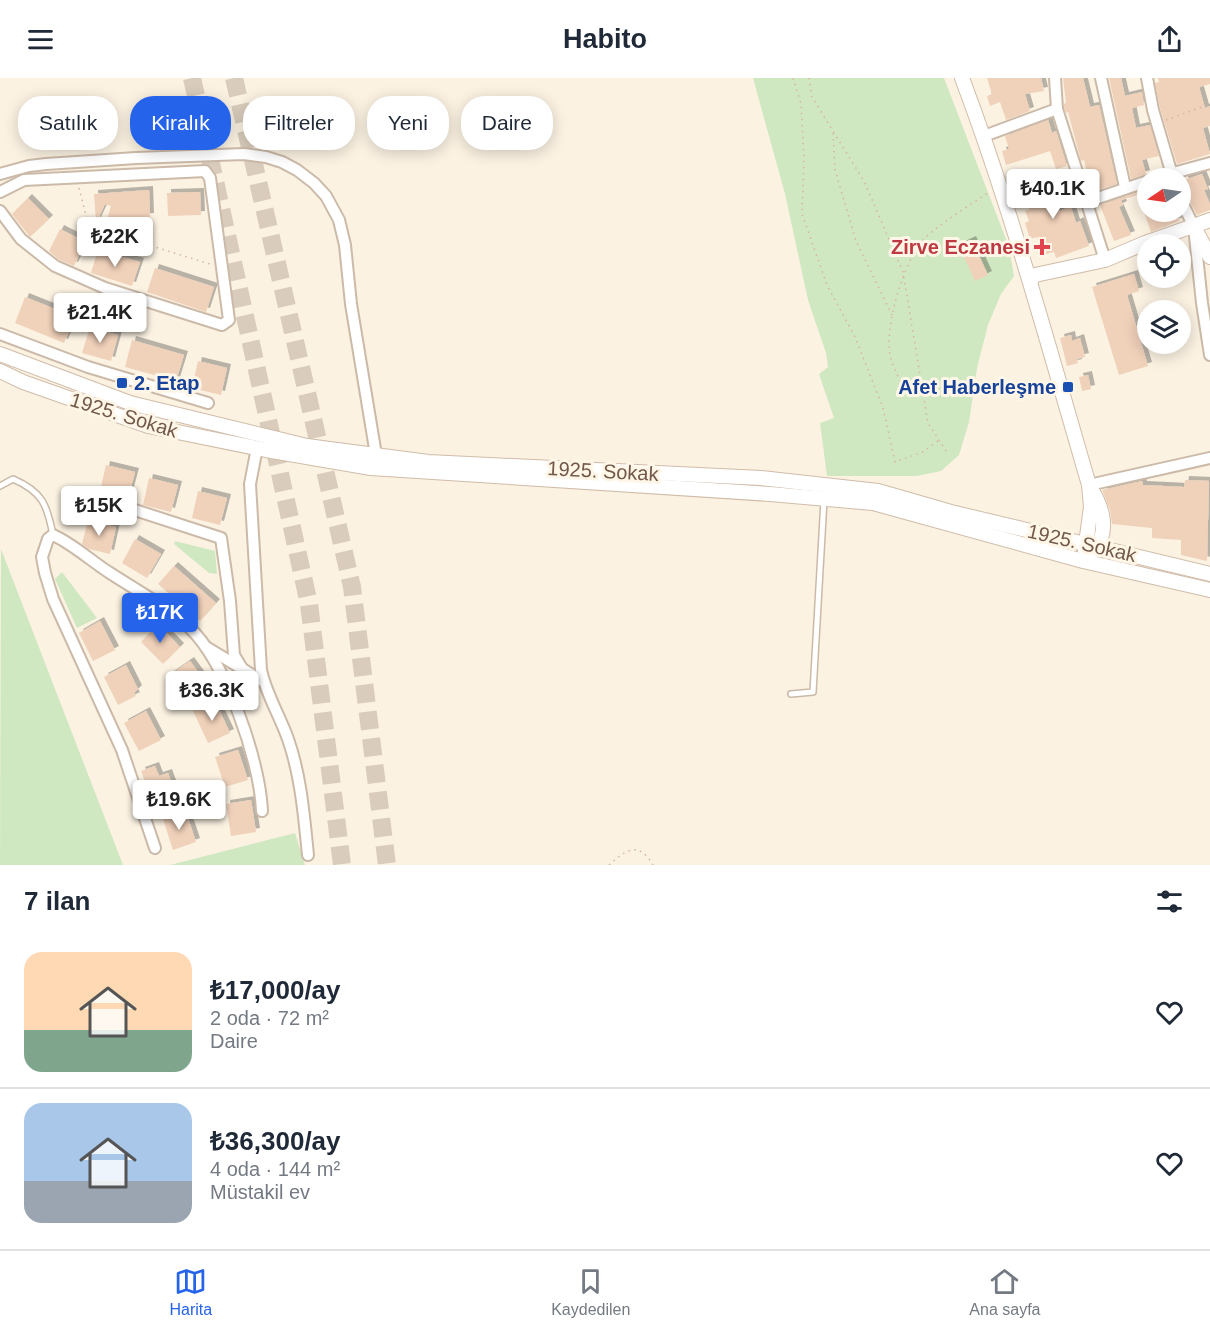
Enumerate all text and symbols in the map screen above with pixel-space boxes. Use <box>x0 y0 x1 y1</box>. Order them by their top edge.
icon: menu <box>24 23 57 56</box>
icon: share <box>1153 23 1186 56</box>
text: Habito <box>563 24 647 54</box>
chip: Satılık <box>18 96 118 150</box>
chip: Kiralık <box>130 96 231 150</box>
chip: Filtreler <box>243 96 355 150</box>
chip: Yeni <box>367 96 449 150</box>
chip: Daire <box>461 96 553 150</box>
north arrow <box>1137 168 1191 222</box>
map controls <box>1137 168 1191 354</box>
pin: ₺40.1K <box>1004 169 1102 220</box>
text: ₺40.1K <box>1021 177 1085 199</box>
pin: ₺22K <box>79 217 151 268</box>
text: ₺22K <box>91 225 139 247</box>
button: locate <box>1137 234 1191 288</box>
place label: Zirve Eczanesi <box>891 236 1030 258</box>
marker: Zirve Eczanesi <box>1035 240 1049 254</box>
pin: ₺21.4K <box>51 293 149 344</box>
button: layers <box>1137 300 1191 354</box>
text: ₺21.4K <box>68 301 132 323</box>
place label: 2. Etap <box>134 372 200 394</box>
marker: 2. Etap <box>115 376 129 390</box>
place label: Afet Haberleşme <box>898 376 1056 398</box>
marker: Afet Haberleşme <box>1061 380 1075 394</box>
street label: 1925. Sokak <box>68 388 181 442</box>
street label: 1925. Sokak <box>547 457 660 485</box>
pin: ₺15K <box>63 486 135 537</box>
text: ₺15K <box>75 494 123 516</box>
street label: 1925. Sokak <box>1025 520 1140 566</box>
pin: ₺17K <box>124 593 196 644</box>
text: ₺17K <box>136 601 184 623</box>
pin: ₺36.3K <box>163 671 261 722</box>
text: ₺36.3K <box>180 679 244 701</box>
pin: ₺19.6K <box>130 780 228 831</box>
text: ₺19.6K <box>147 788 211 810</box>
icon: filters <box>1153 885 1186 918</box>
text: 7 ilan <box>24 886 90 916</box>
text: ₺17,000/ay <box>210 975 341 1005</box>
icon: home <box>72 976 144 1048</box>
icon: heart <box>1153 996 1186 1029</box>
text: 2 oda · 72 m² <box>210 1007 329 1029</box>
text: Daire <box>210 1030 258 1052</box>
text: ₺36,300/ay <box>210 1126 341 1156</box>
icon: home <box>72 1127 144 1199</box>
icon: heart <box>1153 1147 1186 1180</box>
text: 4 oda · 144 m² <box>210 1158 340 1180</box>
text: Müstakil ev <box>210 1181 310 1203</box>
tab: Harita <box>169 1265 212 1319</box>
tab: Kaydedilen <box>551 1265 630 1319</box>
tab: Ana sayfa <box>969 1265 1040 1319</box>

